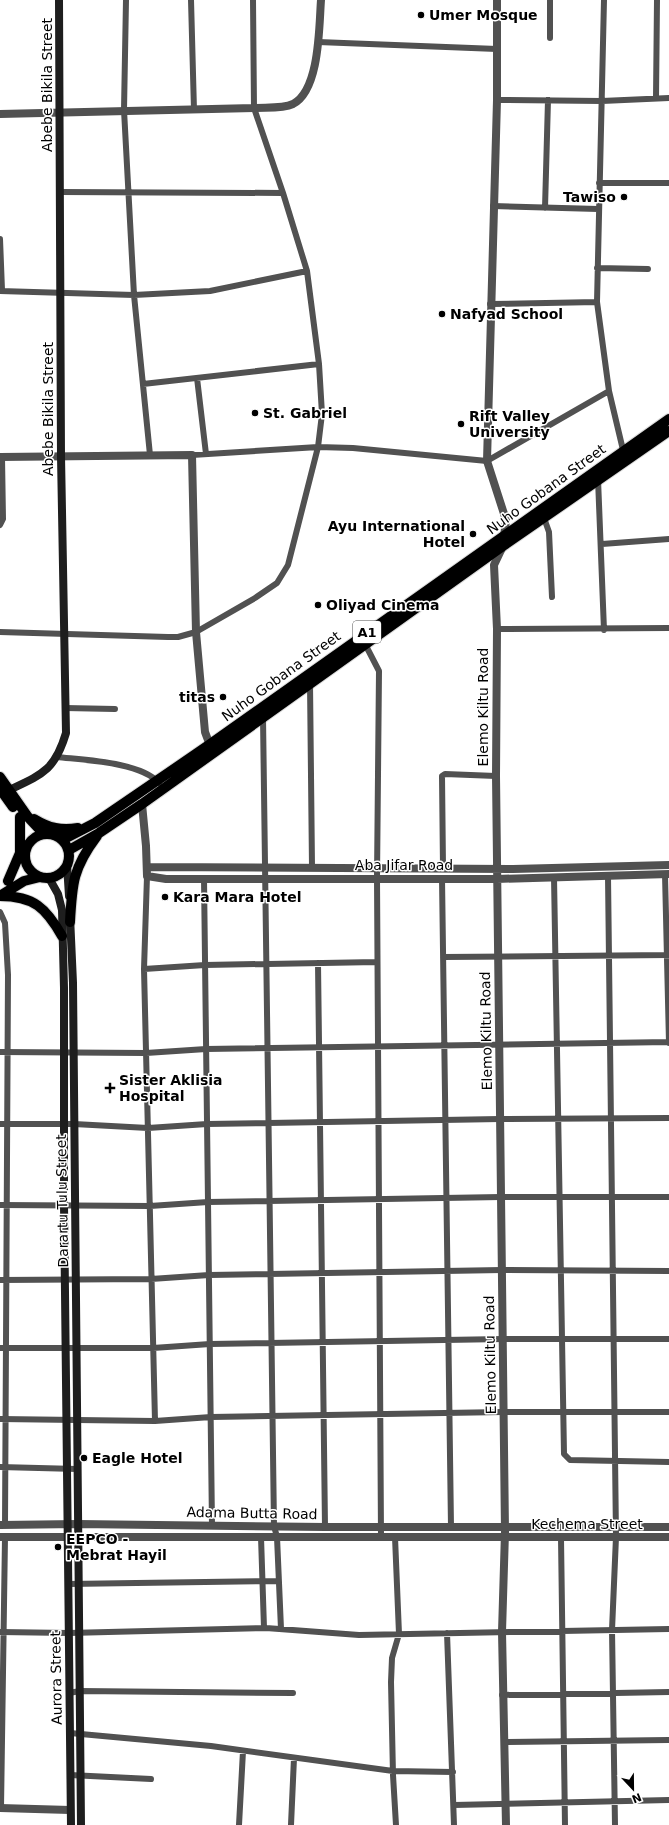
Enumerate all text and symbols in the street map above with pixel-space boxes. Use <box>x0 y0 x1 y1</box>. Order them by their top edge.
place label: Umer Mosque <box>429 7 538 23</box>
marker: Umer Mosque <box>416 10 426 20</box>
street label: Abebe Bikila Street <box>39 18 55 152</box>
place label: Tawiso <box>563 189 616 205</box>
marker: Tawiso <box>619 192 629 202</box>
place label: Nafyad School <box>450 306 563 322</box>
marker: Nafyad School <box>437 309 447 319</box>
street label: Abebe Bikila Street <box>40 342 56 476</box>
place label: St. Gabriel <box>263 405 347 421</box>
marker: St. Gabriel <box>250 408 260 418</box>
place label: Rift Valley University <box>469 408 550 440</box>
marker: Rift Valley University <box>456 419 466 429</box>
street label: Nuho Gobana Street <box>484 440 609 537</box>
place label: Ayu International Hotel <box>328 518 465 550</box>
marker: Ayu International Hotel <box>468 529 478 539</box>
place label: Oliyad Cinema <box>326 597 440 613</box>
marker: Oliyad Cinema <box>313 600 323 610</box>
road number: A1 <box>353 621 381 643</box>
street label: Nuho Gobana Street <box>219 627 344 724</box>
street label: Elemo Kiltu Road <box>475 648 491 766</box>
place label: titas <box>179 689 215 705</box>
marker: titas <box>218 692 228 702</box>
street label: Aba Jifar Road <box>355 857 453 873</box>
place label: Kara Mara Hotel <box>173 889 301 905</box>
marker: Kara Mara Hotel <box>160 892 170 902</box>
street label: Elemo Kiltu Road <box>477 971 495 1091</box>
place label: Sister Aklisia Hospital <box>119 1072 223 1104</box>
marker: Sister Aklisia Hospital <box>104 1082 116 1094</box>
street label: Darartu Tulu Street <box>53 1134 71 1268</box>
street label: Elemo Kiltu Road <box>481 1295 499 1415</box>
place label: Eagle Hotel <box>92 1450 183 1466</box>
marker: Eagle Hotel <box>79 1453 89 1463</box>
street label: Adama Butta Road <box>186 1504 318 1522</box>
street label: Kechema Street <box>531 1516 643 1532</box>
place label: EEPCO - Mebrat Hayil <box>66 1531 167 1563</box>
marker: EEPCO - Mebrat Hayil <box>53 1542 63 1552</box>
street label: Aurora Street <box>47 1630 65 1725</box>
north arrow <box>613 1769 653 1809</box>
text: N <box>630 1790 643 1806</box>

